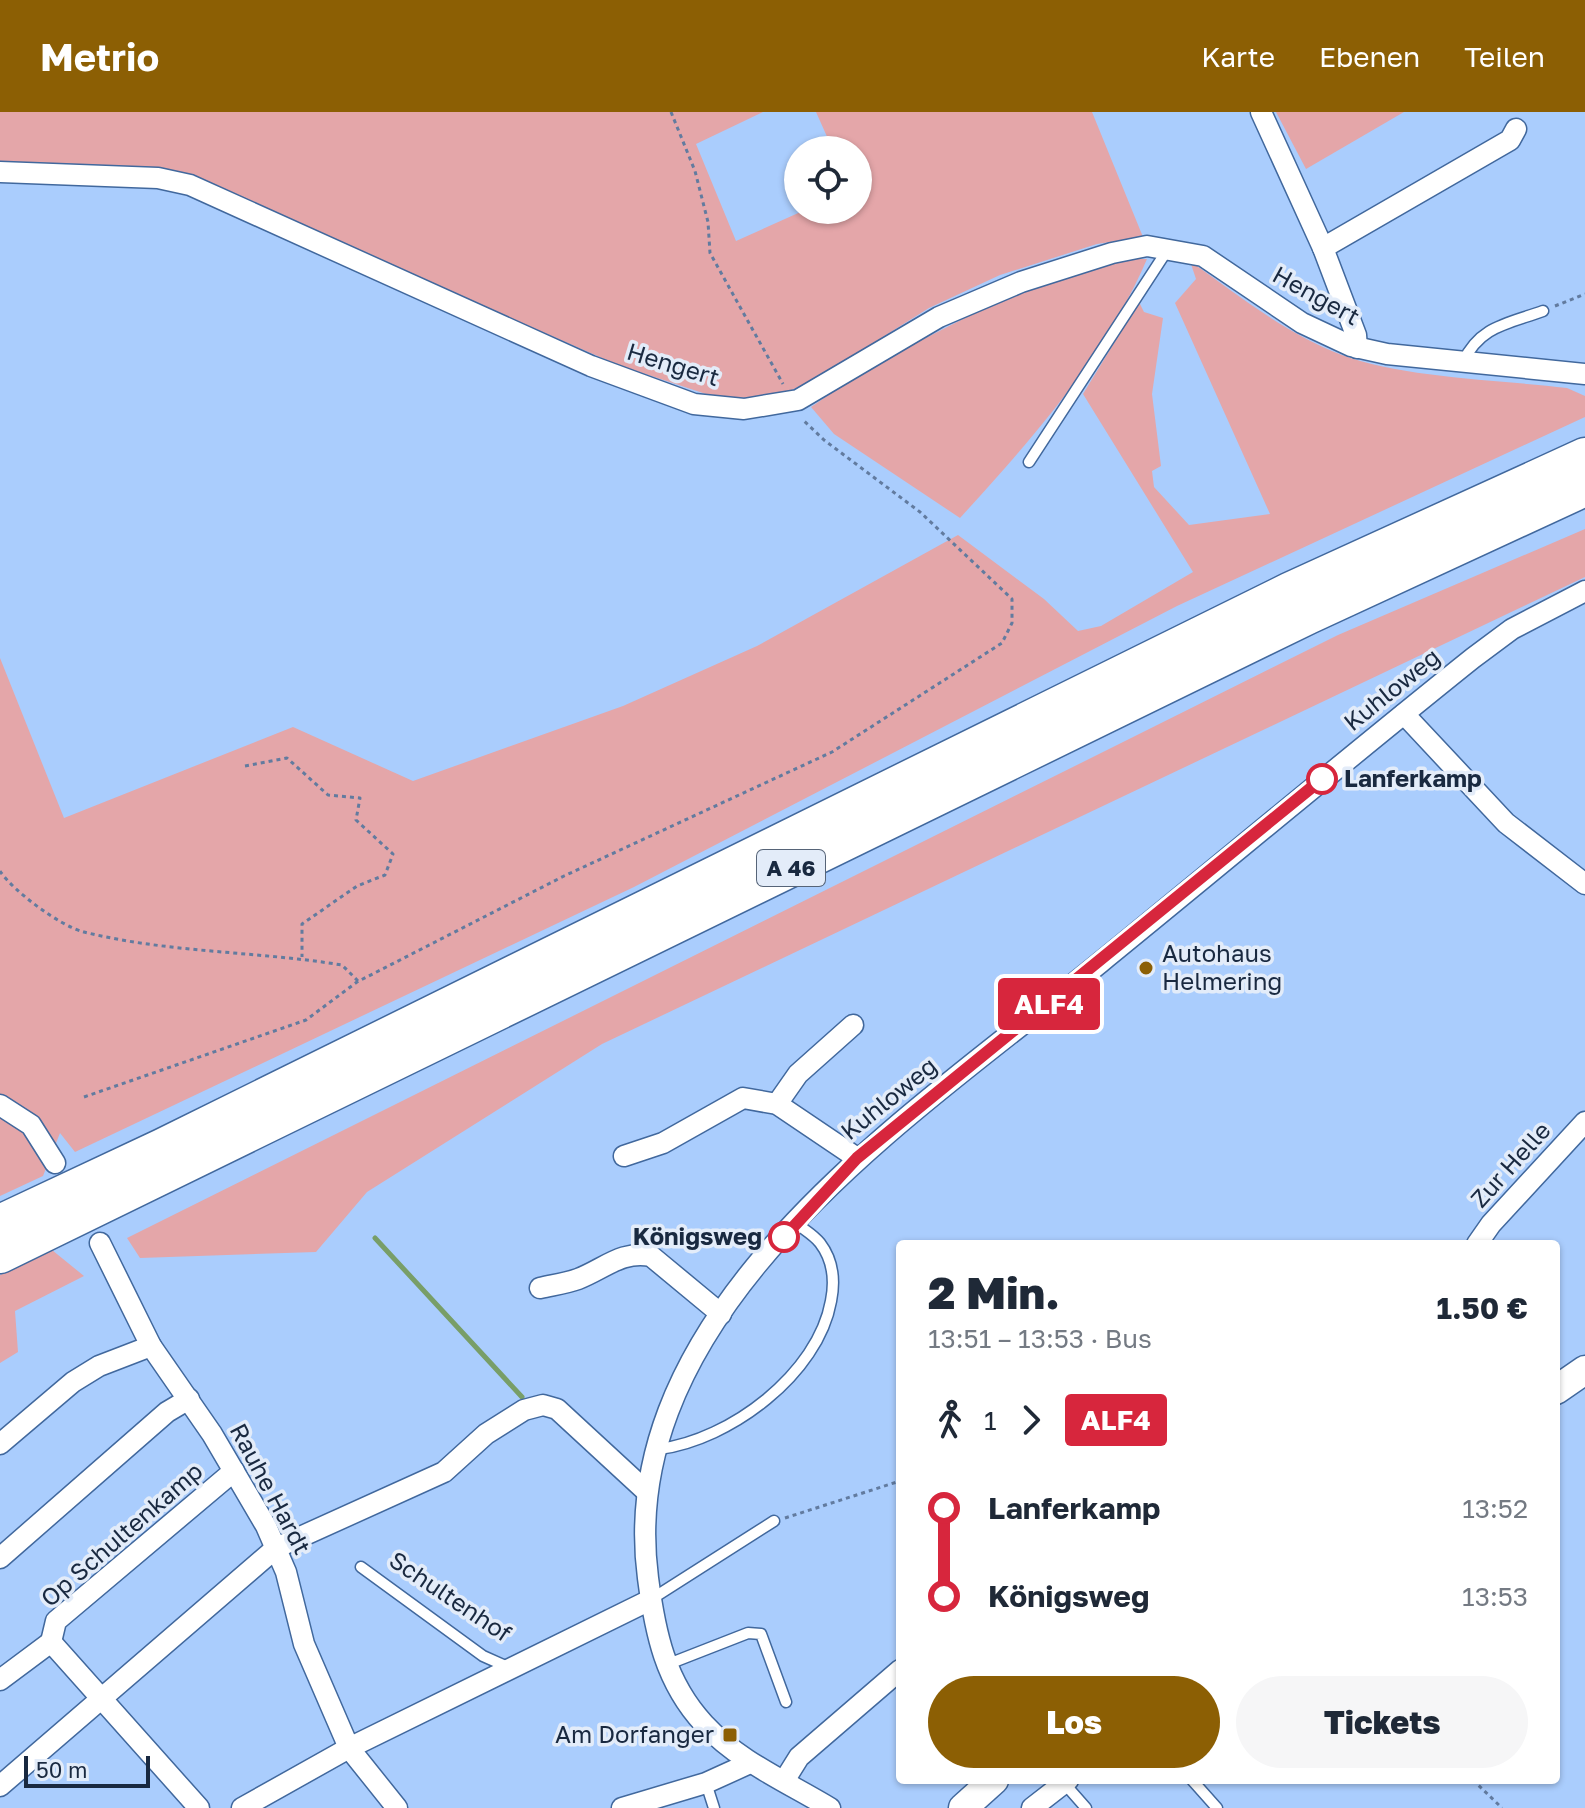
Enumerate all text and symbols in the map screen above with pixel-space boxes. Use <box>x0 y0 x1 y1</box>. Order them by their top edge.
text: Metrio <box>40 34 159 79</box>
text: Karte <box>1201 40 1275 73</box>
text: Ebenen <box>1319 40 1420 73</box>
text: Teilen <box>1464 40 1545 73</box>
map controls <box>784 136 872 224</box>
button: locate <box>784 136 872 224</box>
street label: Hengert <box>1268 259 1365 330</box>
street label: Hengert <box>624 336 723 391</box>
street label: Kuhloweg <box>1337 641 1445 736</box>
place label: Lanferkamp <box>1344 763 1482 792</box>
marker: Lanferkamp <box>1307 764 1337 794</box>
road number: A 46 <box>757 850 825 886</box>
place label: Autohaus Helmering <box>1162 938 1282 995</box>
marker: Autohaus Helmering <box>1137 959 1155 977</box>
line badge: ALF4 <box>993 978 1105 1030</box>
text: ALF4 <box>1014 987 1084 1020</box>
street label: Kuhloweg <box>834 1050 942 1145</box>
street label: Zur Helle <box>1464 1115 1556 1213</box>
place label: Königsweg <box>633 1221 762 1250</box>
marker: Königsweg <box>769 1222 799 1252</box>
text: 2 Min. <box>928 1266 1060 1319</box>
text: 1.50 € <box>1437 1290 1528 1326</box>
text: 13:51 – 13:53 · Bus <box>928 1323 1152 1354</box>
icon: walk <box>928 1398 972 1442</box>
icon: forward <box>1009 1398 1053 1442</box>
text: ALF4 <box>1081 1403 1151 1436</box>
text: 1 <box>984 1405 997 1436</box>
street label: Rauhe Hardt <box>225 1418 318 1559</box>
street label: Op Schultenkamp <box>34 1456 208 1612</box>
text: Lanferkamp <box>988 1490 1160 1526</box>
text: 13:52 <box>1462 1493 1528 1524</box>
street label: Schultenhof <box>384 1544 518 1647</box>
text: Königsweg <box>988 1578 1150 1614</box>
text: 13:53 <box>1462 1581 1528 1612</box>
button: Los <box>928 1676 1220 1768</box>
button: Tickets <box>1236 1676 1528 1768</box>
place label: Am Dorfanger <box>555 1719 714 1748</box>
marker: Am Dorfanger <box>721 1726 739 1744</box>
scale bar <box>24 1752 150 1788</box>
text: 50 m <box>36 1756 87 1783</box>

